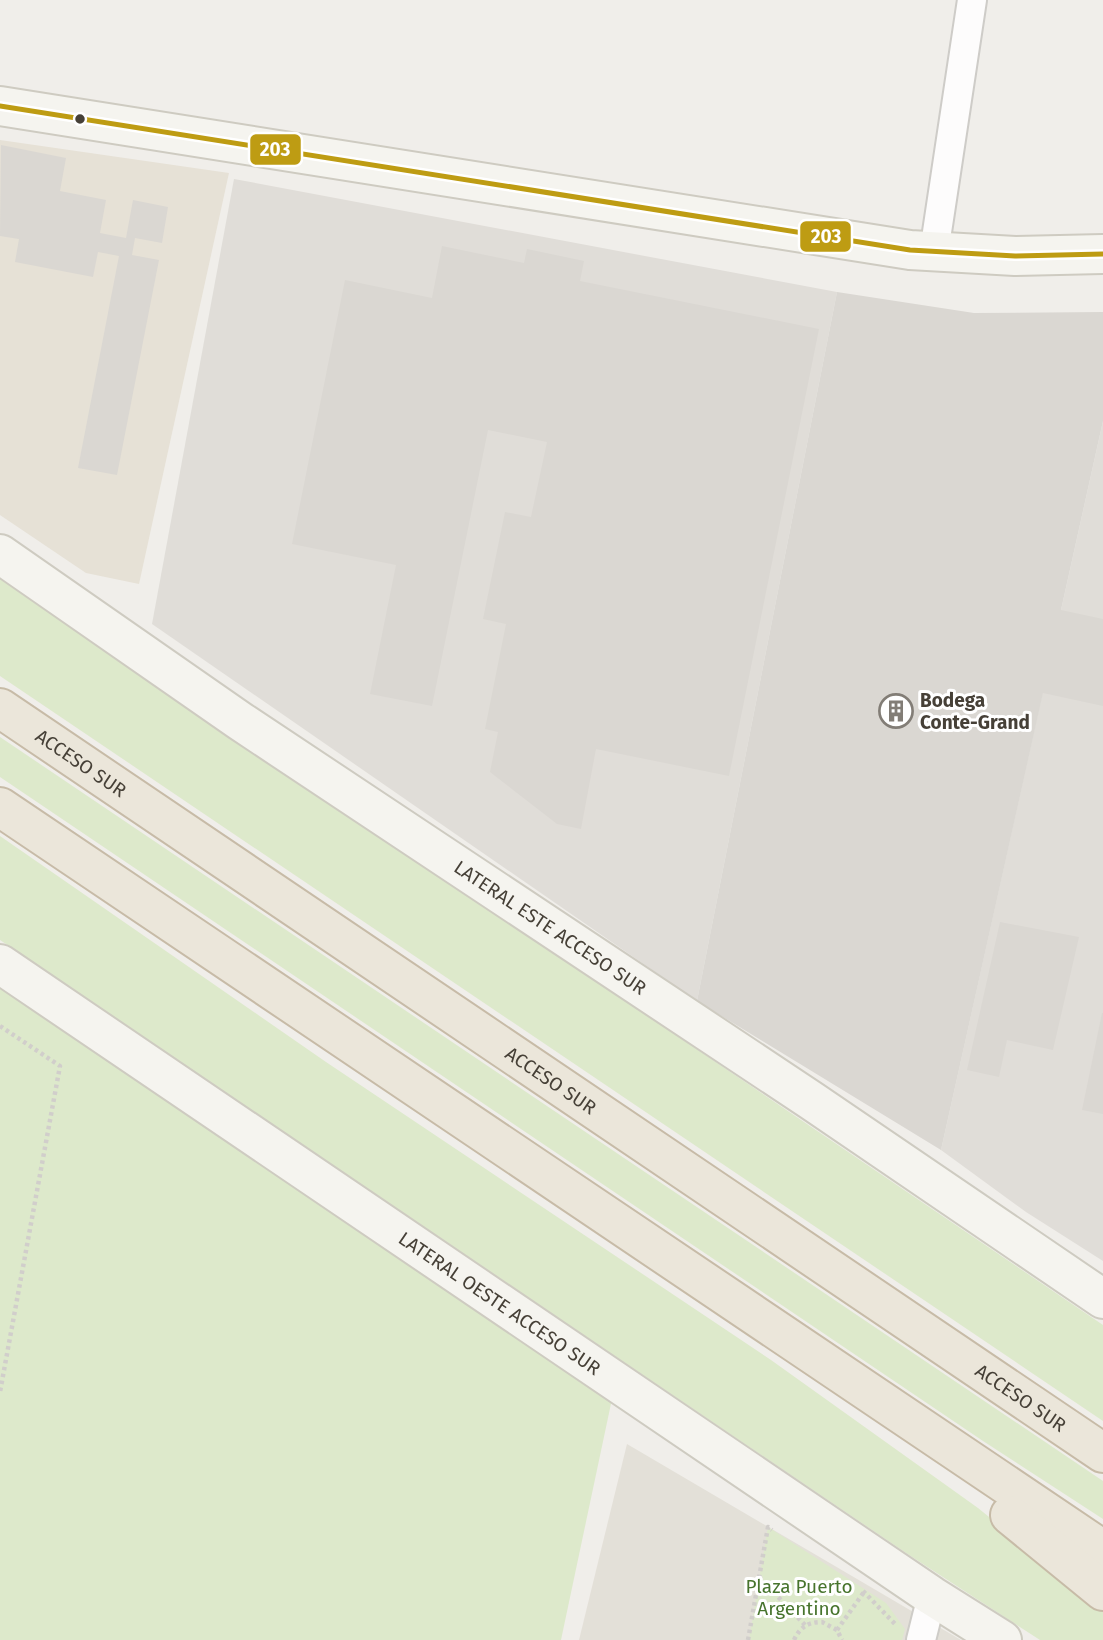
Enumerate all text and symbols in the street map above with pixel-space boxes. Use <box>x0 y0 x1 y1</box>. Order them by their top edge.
unlabelled marker <box>73 112 87 126</box>
line badge: 203 <box>249 133 302 166</box>
text: 203 <box>260 138 290 161</box>
line badge: 203 <box>799 220 852 253</box>
text: 203 <box>811 225 841 248</box>
place label: Bodega Conte-Grand <box>920 689 1030 734</box>
building icon: Bodega Conte-Grand <box>877 692 915 730</box>
street label: ACCESO SUR <box>31 724 131 802</box>
street label: LATERAL ESTE ACCESO SUR <box>450 855 651 1000</box>
street label: ACCESO SUR <box>501 1041 601 1119</box>
street label: LATERAL OESTE ACCESO SUR <box>395 1226 606 1380</box>
street label: ACCESO SUR <box>971 1359 1071 1437</box>
park label: Plaza Puerto Argentino <box>746 1575 853 1620</box>

